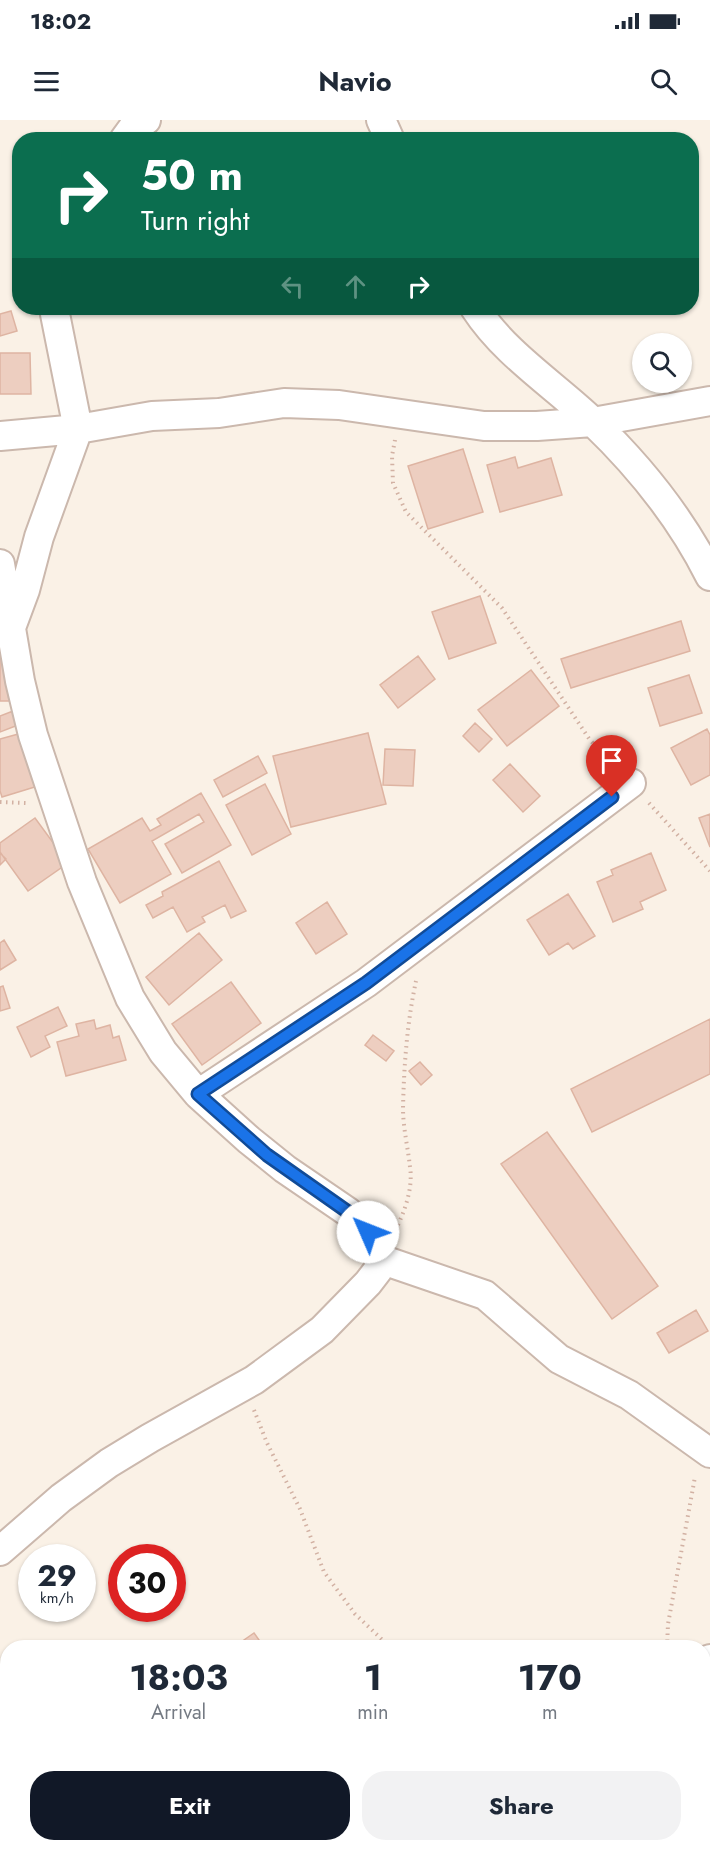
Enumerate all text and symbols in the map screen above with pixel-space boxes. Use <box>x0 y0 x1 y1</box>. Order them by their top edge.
text: 18:02 <box>30 5 91 37</box>
text: Navio <box>318 62 392 101</box>
icon: menu <box>30 65 63 98</box>
icon: search <box>647 65 680 98</box>
text: 50 m <box>141 145 243 206</box>
icon: right <box>42 156 120 234</box>
text: Turn right <box>141 201 249 240</box>
icon: left <box>276 270 309 303</box>
icon: ahead <box>339 270 372 303</box>
icon: right <box>402 270 435 303</box>
map controls <box>632 333 692 393</box>
button: search <box>632 333 692 393</box>
pin <box>586 735 637 797</box>
icon: arrive <box>595 744 628 777</box>
position arrow <box>336 1200 400 1264</box>
speed limit sign: 30 <box>108 1544 186 1622</box>
text: 29 <box>37 1554 77 1597</box>
text: km/h <box>40 1587 74 1609</box>
text: 18:03 <box>129 1651 228 1703</box>
text: 1 <box>364 1651 382 1703</box>
text: 170 <box>518 1651 582 1703</box>
text: Arrival <box>151 1698 206 1727</box>
text: min <box>357 1698 389 1727</box>
text: m <box>542 1698 558 1727</box>
button: Exit <box>30 1771 350 1840</box>
button: Share <box>362 1771 681 1840</box>

